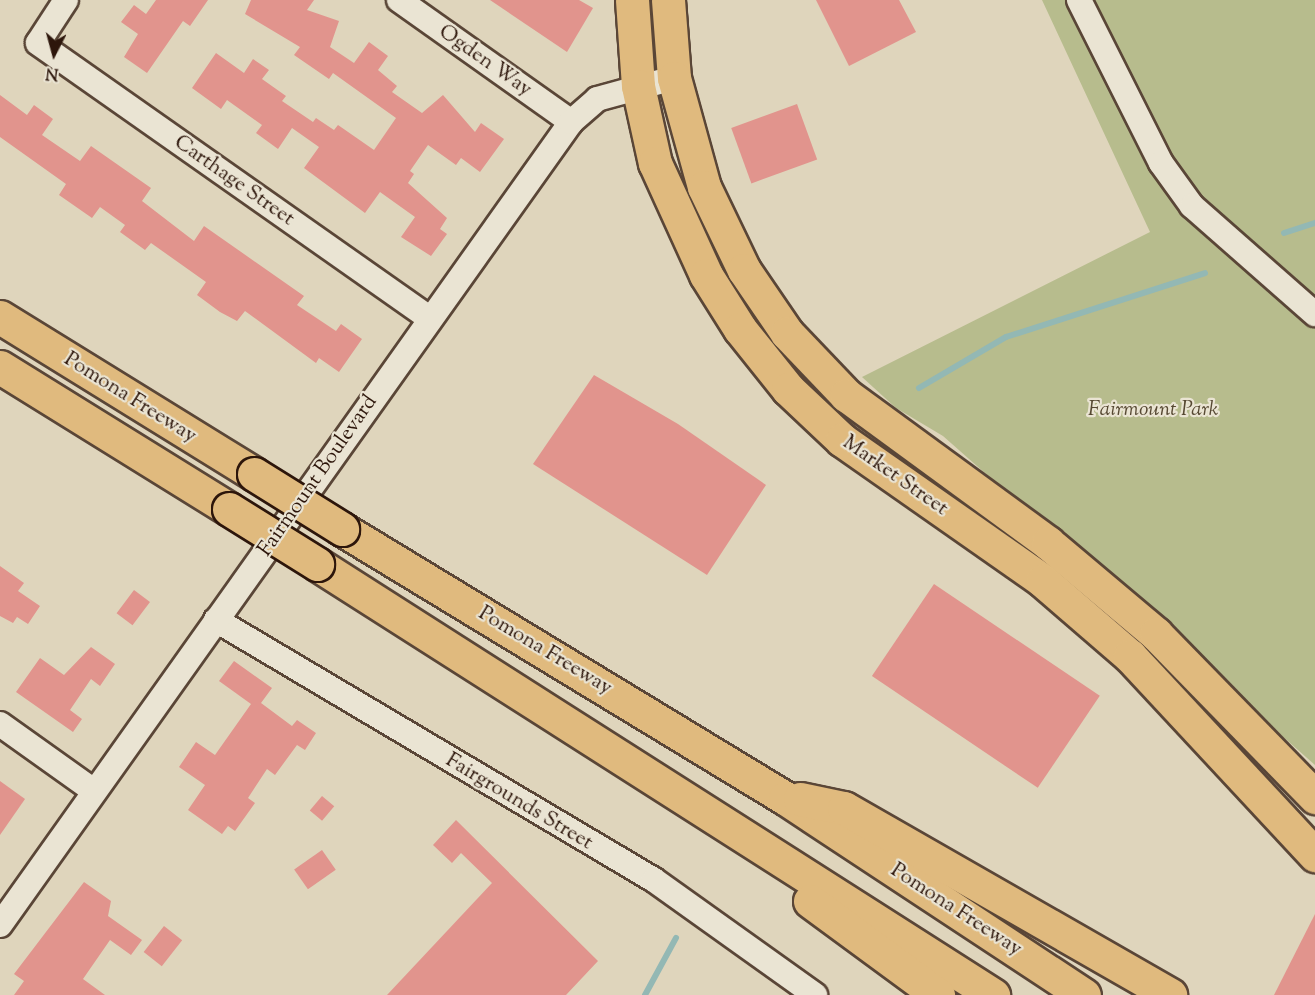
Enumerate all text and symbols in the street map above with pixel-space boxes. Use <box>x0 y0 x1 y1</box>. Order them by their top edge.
street label: Ogden Way <box>433 20 537 102</box>
north arrow <box>24 24 84 84</box>
text: N <box>45 60 60 85</box>
street label: Carthage Street <box>169 130 299 232</box>
street label: Pomona Freeway <box>59 347 201 449</box>
street label: Fairmount Boulevard <box>253 390 383 562</box>
park label: Fairmount Park <box>1088 397 1218 423</box>
street label: Market Street <box>837 430 953 522</box>
street label: Pomona Freeway <box>474 601 616 701</box>
street label: Fairgrounds Street <box>441 748 597 856</box>
street label: Pomona Freeway <box>886 858 1026 962</box>

